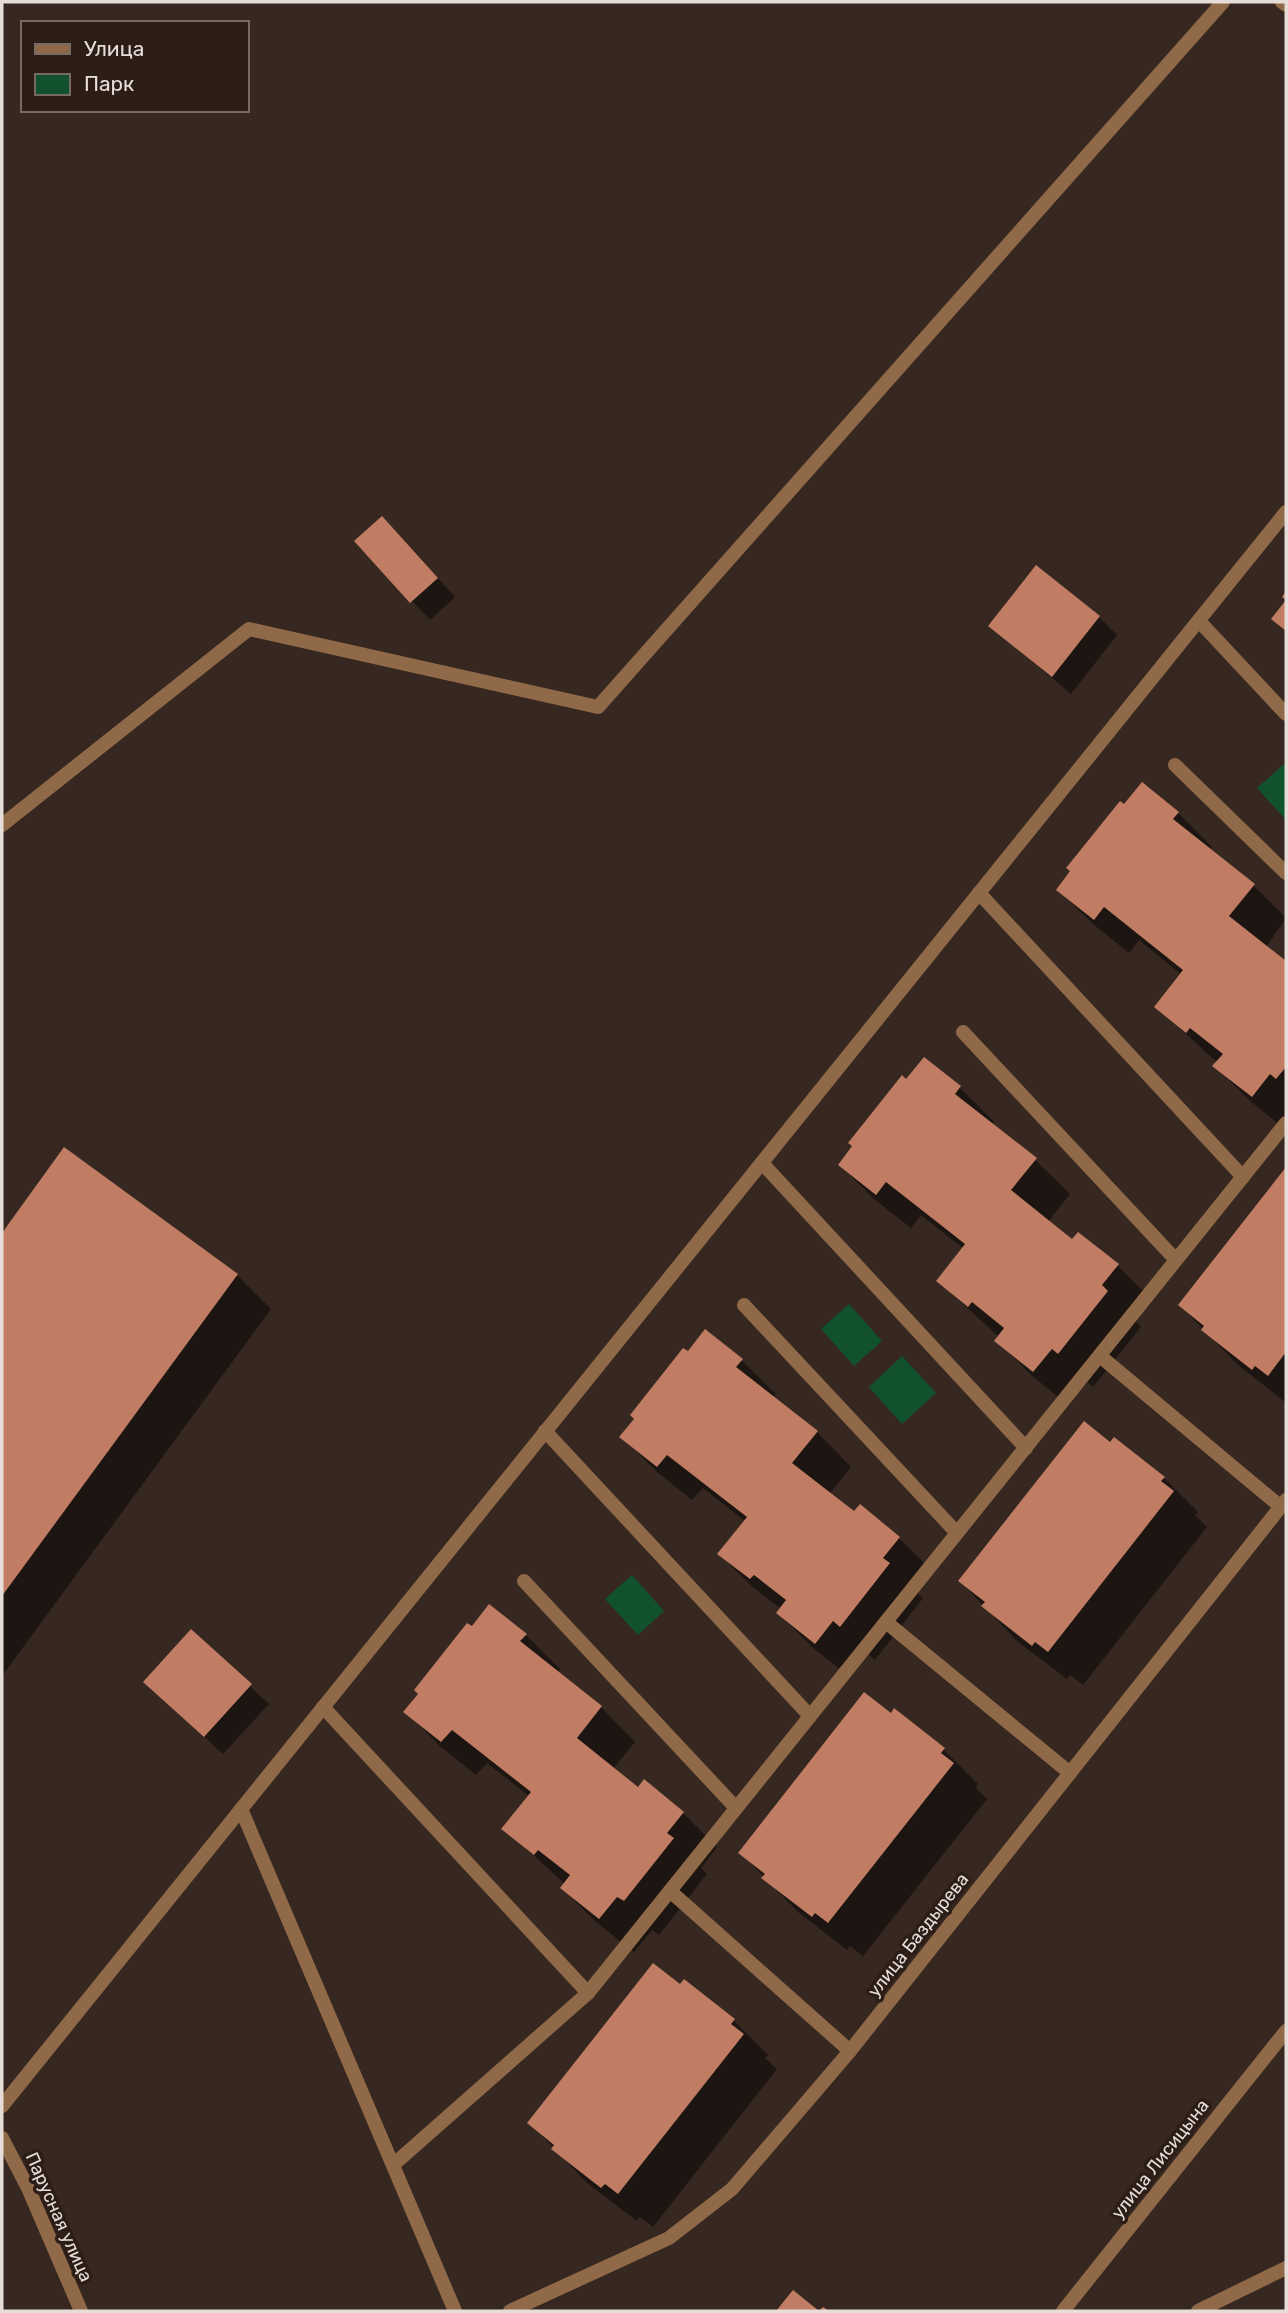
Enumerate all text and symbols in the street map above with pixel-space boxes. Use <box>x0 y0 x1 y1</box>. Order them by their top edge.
legend <box>21 21 248 112</box>
text: Улица <box>84 36 144 61</box>
text: Парк <box>84 71 134 96</box>
street label: улица Баздырева <box>863 1869 973 2001</box>
street label: улица Лисицына <box>1107 2095 1213 2223</box>
street label: Парусная улица <box>21 2149 97 2285</box>

